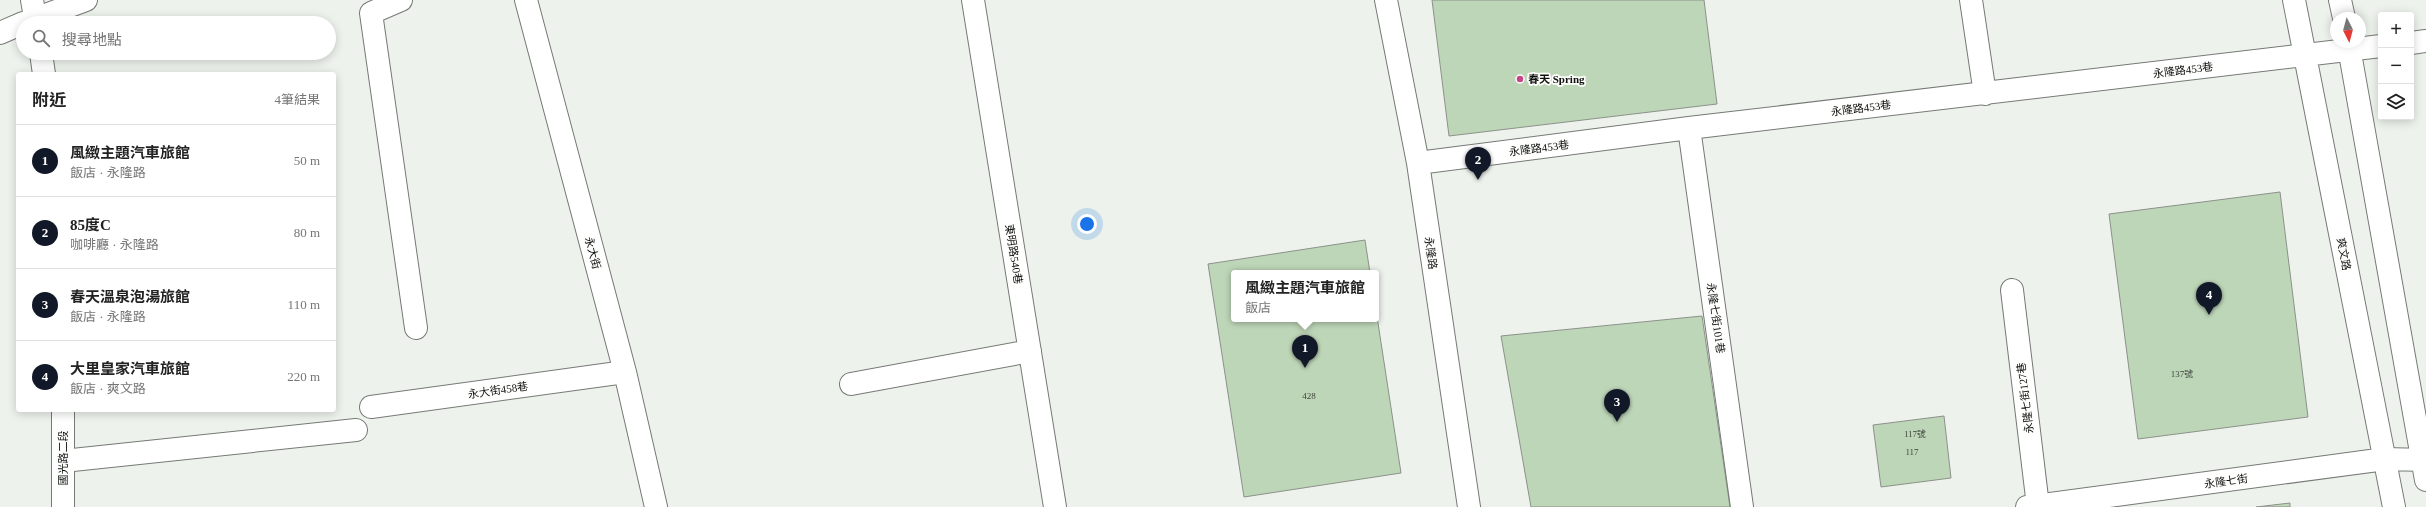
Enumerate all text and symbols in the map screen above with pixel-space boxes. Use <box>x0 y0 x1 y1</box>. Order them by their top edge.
north arrow <box>2330 12 2366 48</box>
map controls <box>2378 12 2414 120</box>
button: + <box>2378 12 2414 48</box>
search box <box>16 16 336 60</box>
icon: search <box>30 27 52 49</box>
text: 搜尋地點 <box>62 32 122 48</box>
button: − <box>2378 48 2414 84</box>
street label: 永隆路453巷 <box>2152 60 2214 80</box>
place label: 春天 Spring <box>1528 73 1585 85</box>
marker: 春天 Spring <box>1515 74 1525 84</box>
button: layers <box>2378 84 2414 120</box>
text: 附近 <box>32 91 66 110</box>
text: 4筆結果 <box>274 92 320 107</box>
street label: 永隆路453巷 <box>1830 98 1892 118</box>
street label: 永隆路453巷 <box>1508 138 1570 158</box>
text: 風緻主題汽車旅館 <box>70 145 190 161</box>
pin: 2 <box>1465 147 1491 180</box>
text: 1 <box>42 153 48 168</box>
text: 50 m <box>294 153 320 168</box>
text: 飯店 · 永隆路 <box>70 165 146 180</box>
your location <box>1077 214 1097 234</box>
text: 85度C <box>70 217 111 233</box>
street label: 東明路540巷 <box>1003 223 1025 285</box>
text: 2 <box>42 225 48 240</box>
text: 80 m <box>294 225 320 240</box>
street label: 永大街 <box>583 236 603 270</box>
street label: 永隆路 <box>1423 236 1439 270</box>
text: 咖啡廳 · 永隆路 <box>70 237 159 252</box>
street label: 爽文路 <box>2335 237 2353 271</box>
popup <box>1231 270 1379 322</box>
text: 風緻主題汽車旅館 <box>1245 280 1365 296</box>
street label: 永隆七街101巷 <box>1705 282 1727 354</box>
pin: 4 <box>2196 282 2222 315</box>
text: 春天溫泉泡湯旅館 <box>70 289 190 305</box>
text: 3 <box>42 297 48 312</box>
text: 110 m <box>288 297 320 312</box>
text: 飯店 <box>1245 300 1271 315</box>
text: 飯店 · 永隆路 <box>70 309 146 324</box>
pin: 1 <box>1292 335 1318 368</box>
text: 大里皇家汽車旅館 <box>70 361 190 377</box>
street label: 永隆七街127巷 <box>2015 362 2035 434</box>
text: 4 <box>42 369 48 384</box>
text: 220 m <box>287 369 320 384</box>
house number: 137號 <box>2171 369 2193 379</box>
street label: 永大街458巷 <box>467 380 529 400</box>
text: 飯店 · 爽文路 <box>70 381 146 396</box>
pin: 3 <box>1604 389 1630 422</box>
house number: 428 <box>1302 391 1316 401</box>
house number: 117號 <box>1904 429 1926 439</box>
street label: 國光路二段 <box>57 431 69 486</box>
house number: 117 <box>1905 447 1919 457</box>
street label: 永隆七街 <box>2203 472 2249 490</box>

